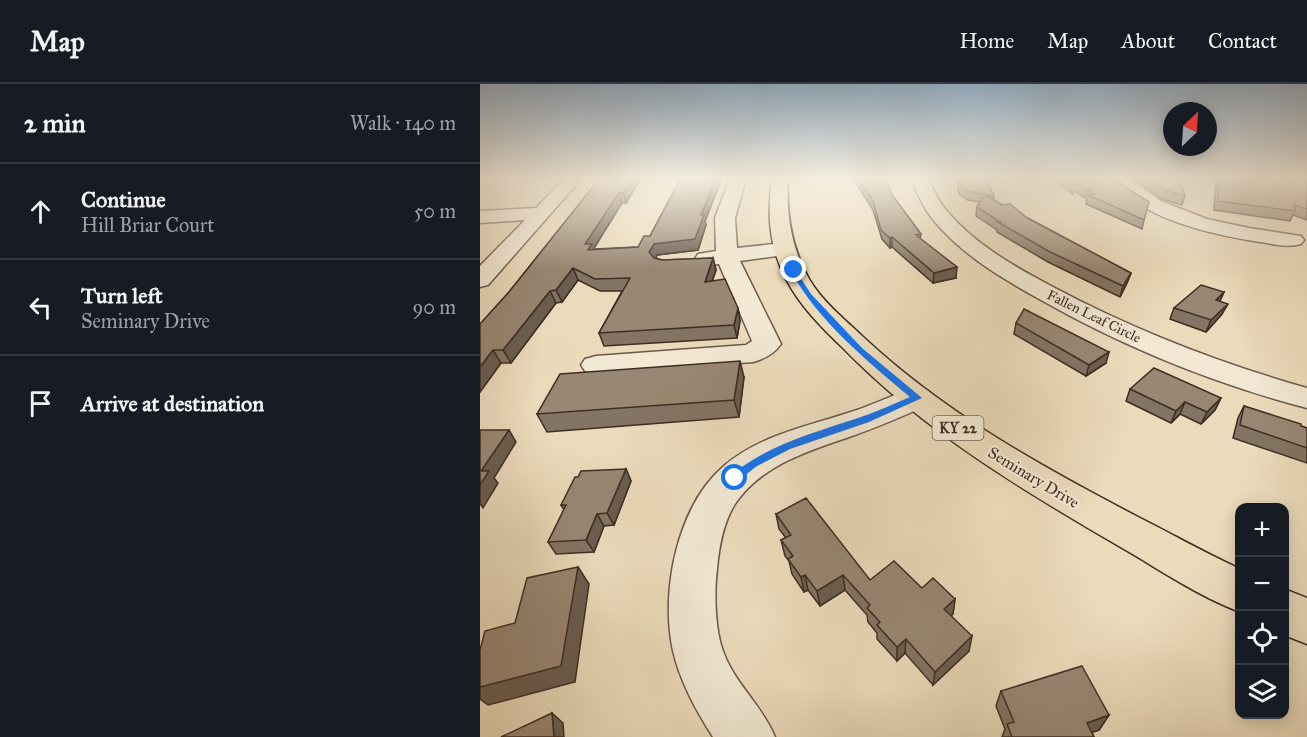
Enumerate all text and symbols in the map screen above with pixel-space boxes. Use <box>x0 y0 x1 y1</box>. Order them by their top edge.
text: Map <box>30 24 85 59</box>
text: Home <box>959 28 1014 54</box>
text: Map <box>1047 28 1088 54</box>
text: About <box>1121 28 1175 54</box>
text: Contact <box>1208 28 1277 54</box>
north arrow <box>1163 102 1217 156</box>
text: 2 min <box>24 107 85 139</box>
text: Walk · 140 m <box>350 111 456 135</box>
text: Continue <box>81 186 166 213</box>
icon: ahead <box>24 195 57 228</box>
text: 50 m <box>414 199 456 223</box>
text: Hill Briar Court <box>81 213 214 237</box>
route end <box>780 256 806 282</box>
text: Turn left <box>81 282 163 309</box>
street label: Fallen Leaf Circle <box>1044 286 1144 347</box>
icon: left <box>24 291 57 324</box>
text: 90 m <box>413 295 456 319</box>
text: Seminary Drive <box>81 309 210 333</box>
icon: arrive <box>24 387 57 420</box>
text: Arrive at destination <box>81 390 264 417</box>
road number: KY 22 <box>932 416 984 440</box>
street label: Seminary Drive <box>985 443 1083 512</box>
route start <box>721 464 747 490</box>
map controls <box>1235 503 1289 719</box>
button: + <box>1235 503 1289 557</box>
button: − <box>1235 557 1289 611</box>
button: locate <box>1235 611 1289 665</box>
button: layers <box>1235 665 1289 719</box>

